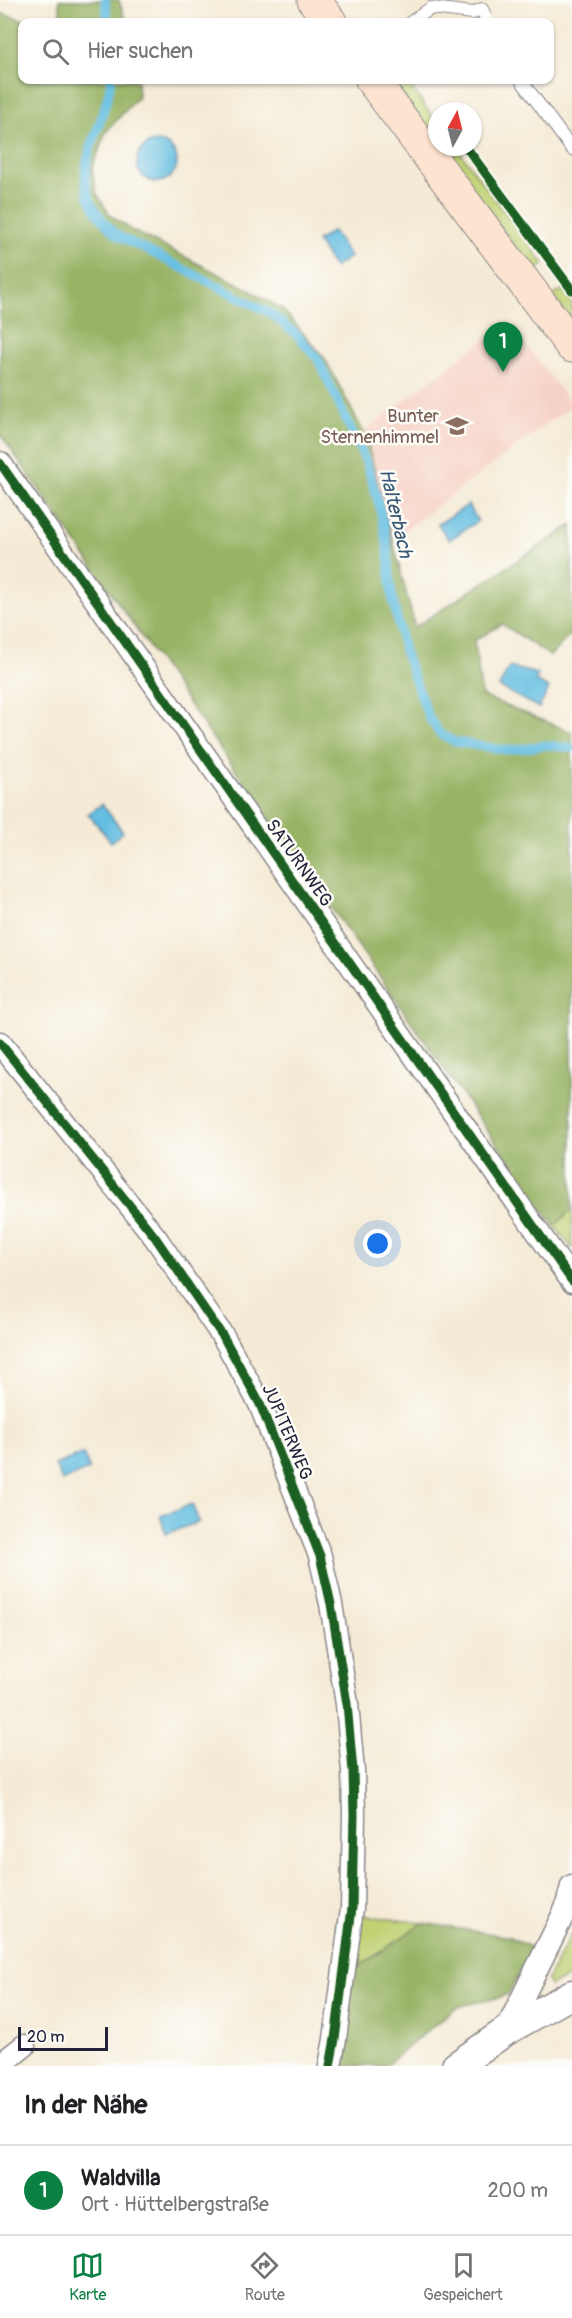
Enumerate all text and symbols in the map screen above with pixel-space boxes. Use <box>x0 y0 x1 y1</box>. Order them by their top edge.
search box <box>18 18 554 84</box>
icon: search <box>39 35 72 68</box>
text: Hier suchen <box>87 37 193 65</box>
north arrow <box>428 102 482 156</box>
pin: 1 <box>484 322 522 372</box>
place label: Bunter Sternenhimmel <box>321 405 440 449</box>
school or university icon: Bunter Sternenhimmel <box>444 413 470 439</box>
water label: Halterbach <box>374 466 419 561</box>
street label: SATURNWEG <box>260 815 338 911</box>
your location <box>363 1229 392 1258</box>
street label: JUPITERWEG <box>256 1381 318 1483</box>
scale bar <box>18 2024 108 2052</box>
text: 20 m <box>27 2027 65 2047</box>
text: In der Nähe <box>24 2089 147 2121</box>
text: Waldvilla <box>81 2164 161 2192</box>
text: 1 <box>40 2178 47 2203</box>
text: 200 m <box>487 2178 548 2203</box>
text: Ort · Hüttelbergstraße <box>81 2192 269 2217</box>
tab: Karte <box>69 2249 106 2305</box>
tab: Route <box>245 2249 285 2305</box>
tab: Gespeichert <box>423 2249 503 2305</box>

